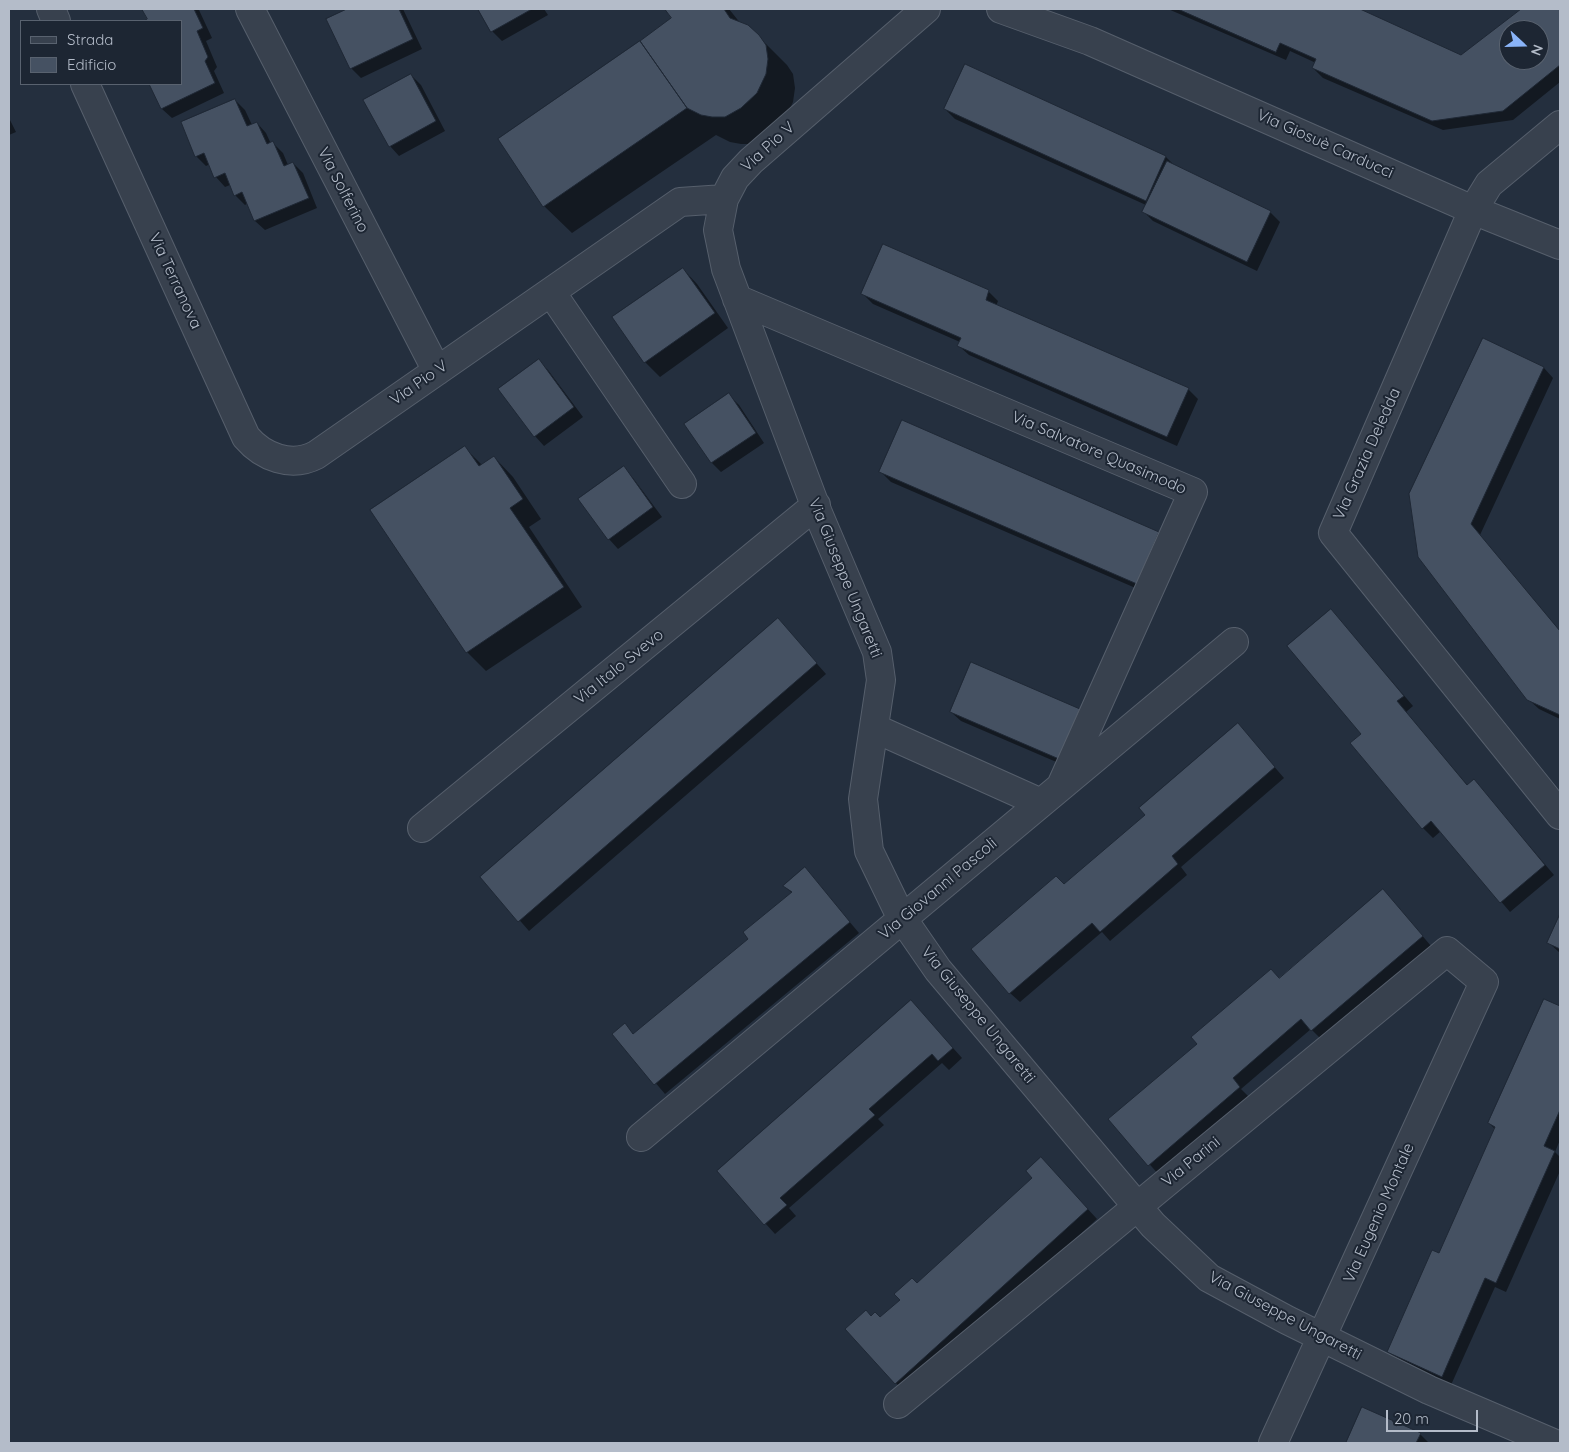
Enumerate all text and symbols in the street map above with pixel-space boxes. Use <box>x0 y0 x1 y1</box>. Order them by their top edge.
legend <box>20 20 182 85</box>
north arrow <box>1499 20 1549 70</box>
text: Strada <box>67 30 113 49</box>
text: N <box>1527 42 1547 58</box>
text: Edificio <box>67 55 116 74</box>
street label: Via Giosuè Carducci <box>1254 105 1396 183</box>
street label: Via Pio V <box>737 118 799 176</box>
street label: Via Solferino <box>313 144 373 236</box>
street label: Via Terranova <box>144 230 206 332</box>
street label: Via Pio V <box>387 356 451 410</box>
street label: Via Grazia Deledda <box>1329 385 1405 523</box>
street label: Via Salvatore Quasimodo <box>1009 407 1189 499</box>
street label: Via Giuseppe Ungaretti <box>804 495 886 661</box>
street label: Via Italo Svevo <box>571 625 667 709</box>
street label: Via Giovanni Pascoli <box>875 834 1001 944</box>
street label: Via Giuseppe Ungaretti <box>917 943 1039 1087</box>
street label: Via Parini <box>1158 1133 1224 1191</box>
street label: Via Eugenio Montale <box>1339 1140 1419 1286</box>
street label: Via Giuseppe Ungaretti <box>1205 1268 1365 1364</box>
scale bar <box>1389 1400 1482 1432</box>
text: 20 m <box>1394 1409 1429 1428</box>

